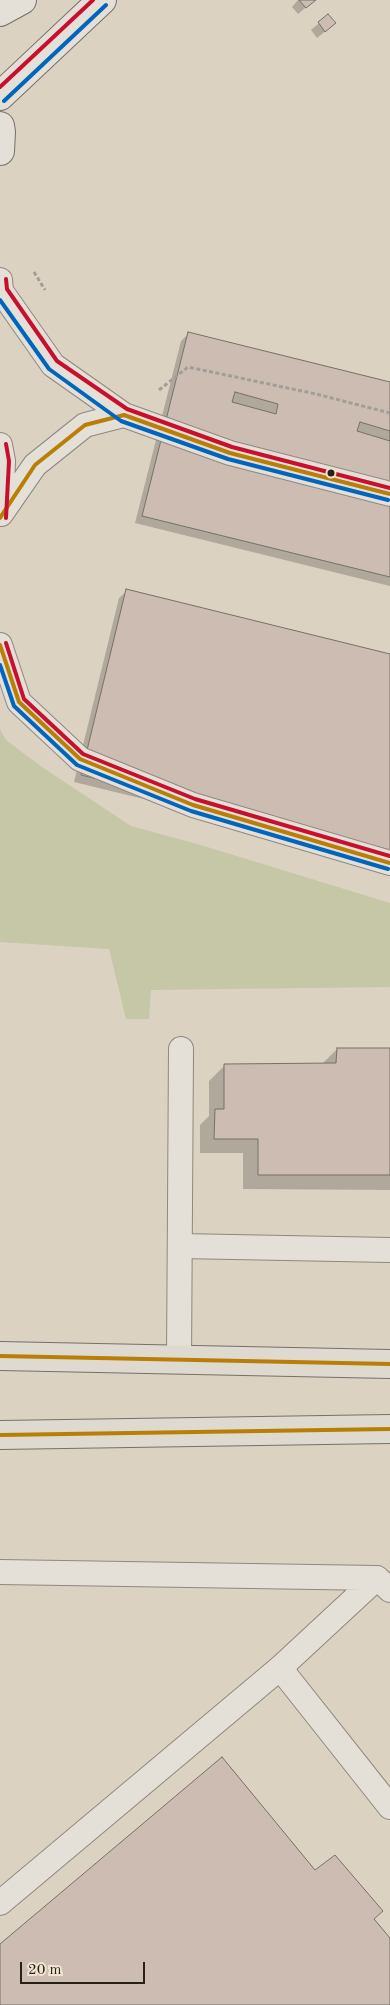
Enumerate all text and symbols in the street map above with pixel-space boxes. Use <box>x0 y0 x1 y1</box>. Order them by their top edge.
unlabelled marker <box>326 468 336 478</box>
scale bar <box>22 1952 148 1984</box>
text: 20 m <box>28 1963 62 1978</box>

